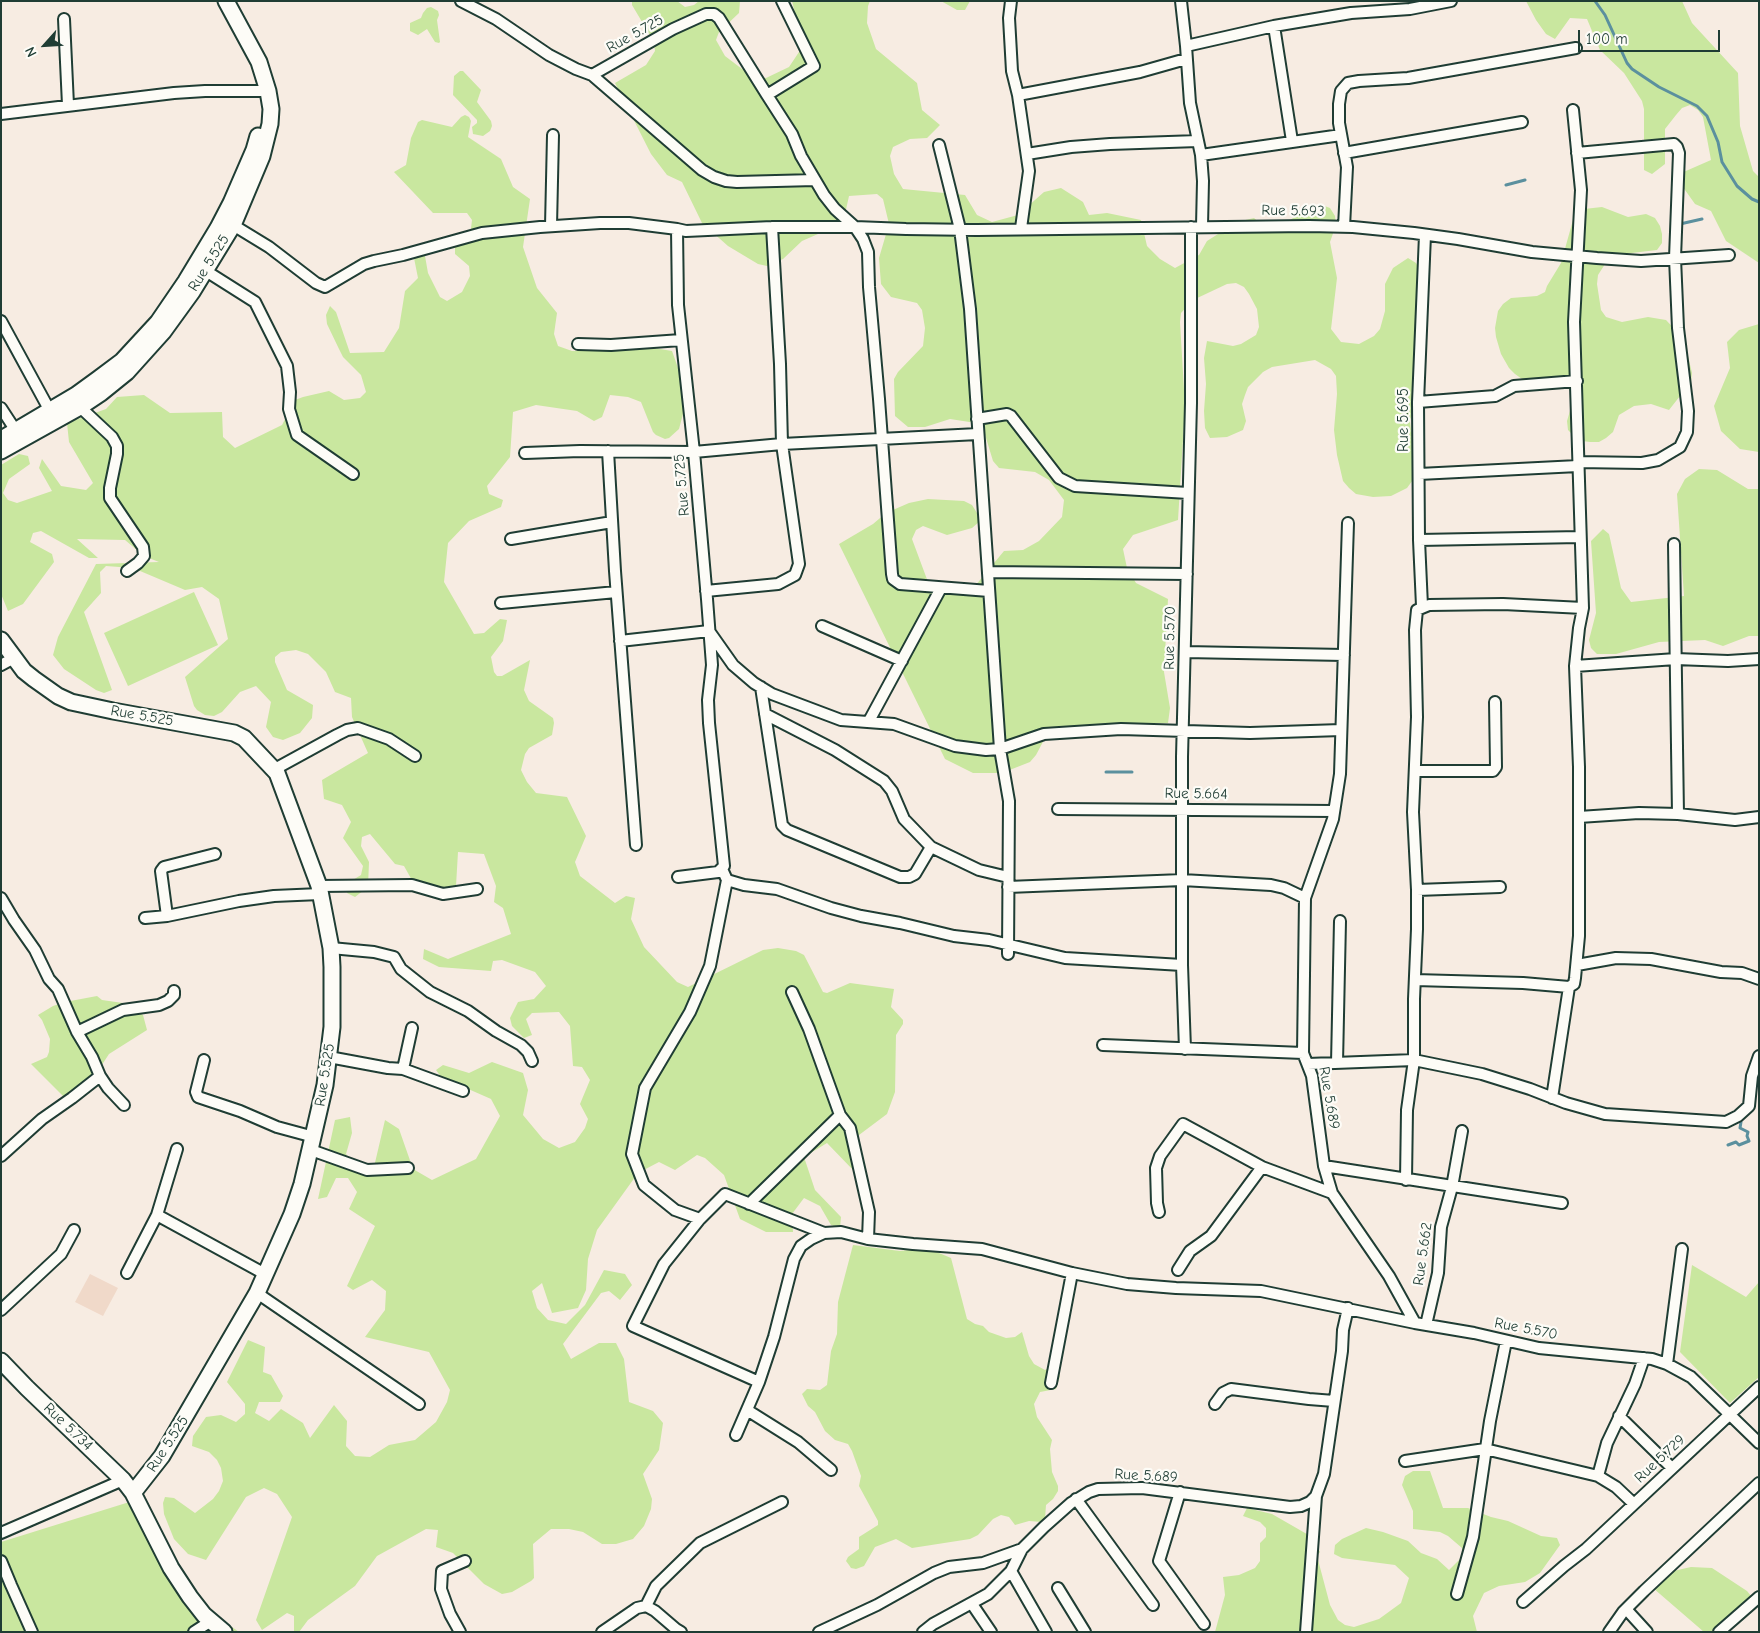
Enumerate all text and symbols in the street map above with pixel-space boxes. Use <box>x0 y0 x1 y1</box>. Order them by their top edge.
street label: Rue 5.725 <box>603 11 667 57</box>
north arrow <box>20 20 70 70</box>
scale bar <box>1580 20 1722 52</box>
text: 100 m <box>1586 30 1628 48</box>
text: N <box>21 44 41 60</box>
street label: Rue 5.693 <box>1261 201 1325 221</box>
street label: Rue 5.525 <box>185 231 233 295</box>
street label: Rue 5.695 <box>1395 388 1413 452</box>
street label: Rue 5.725 <box>670 453 694 517</box>
street label: Rue 5.570 <box>1160 606 1180 670</box>
street label: Rue 5.525 <box>109 702 175 730</box>
street label: Rue 5.664 <box>1164 784 1228 804</box>
street label: Rue 5.525 <box>311 1042 339 1108</box>
street label: Rue 5.689 <box>1315 1065 1343 1131</box>
street label: Rue 5.662 <box>1410 1221 1436 1287</box>
street label: Rue 5.570 <box>1493 1314 1559 1344</box>
street label: Rue 5.734 <box>40 1399 96 1455</box>
street label: Rue 5.525 <box>143 1412 193 1476</box>
street label: Rue 5.729 <box>1631 1431 1689 1487</box>
street label: Rue 5.689 <box>1114 1465 1178 1487</box>

